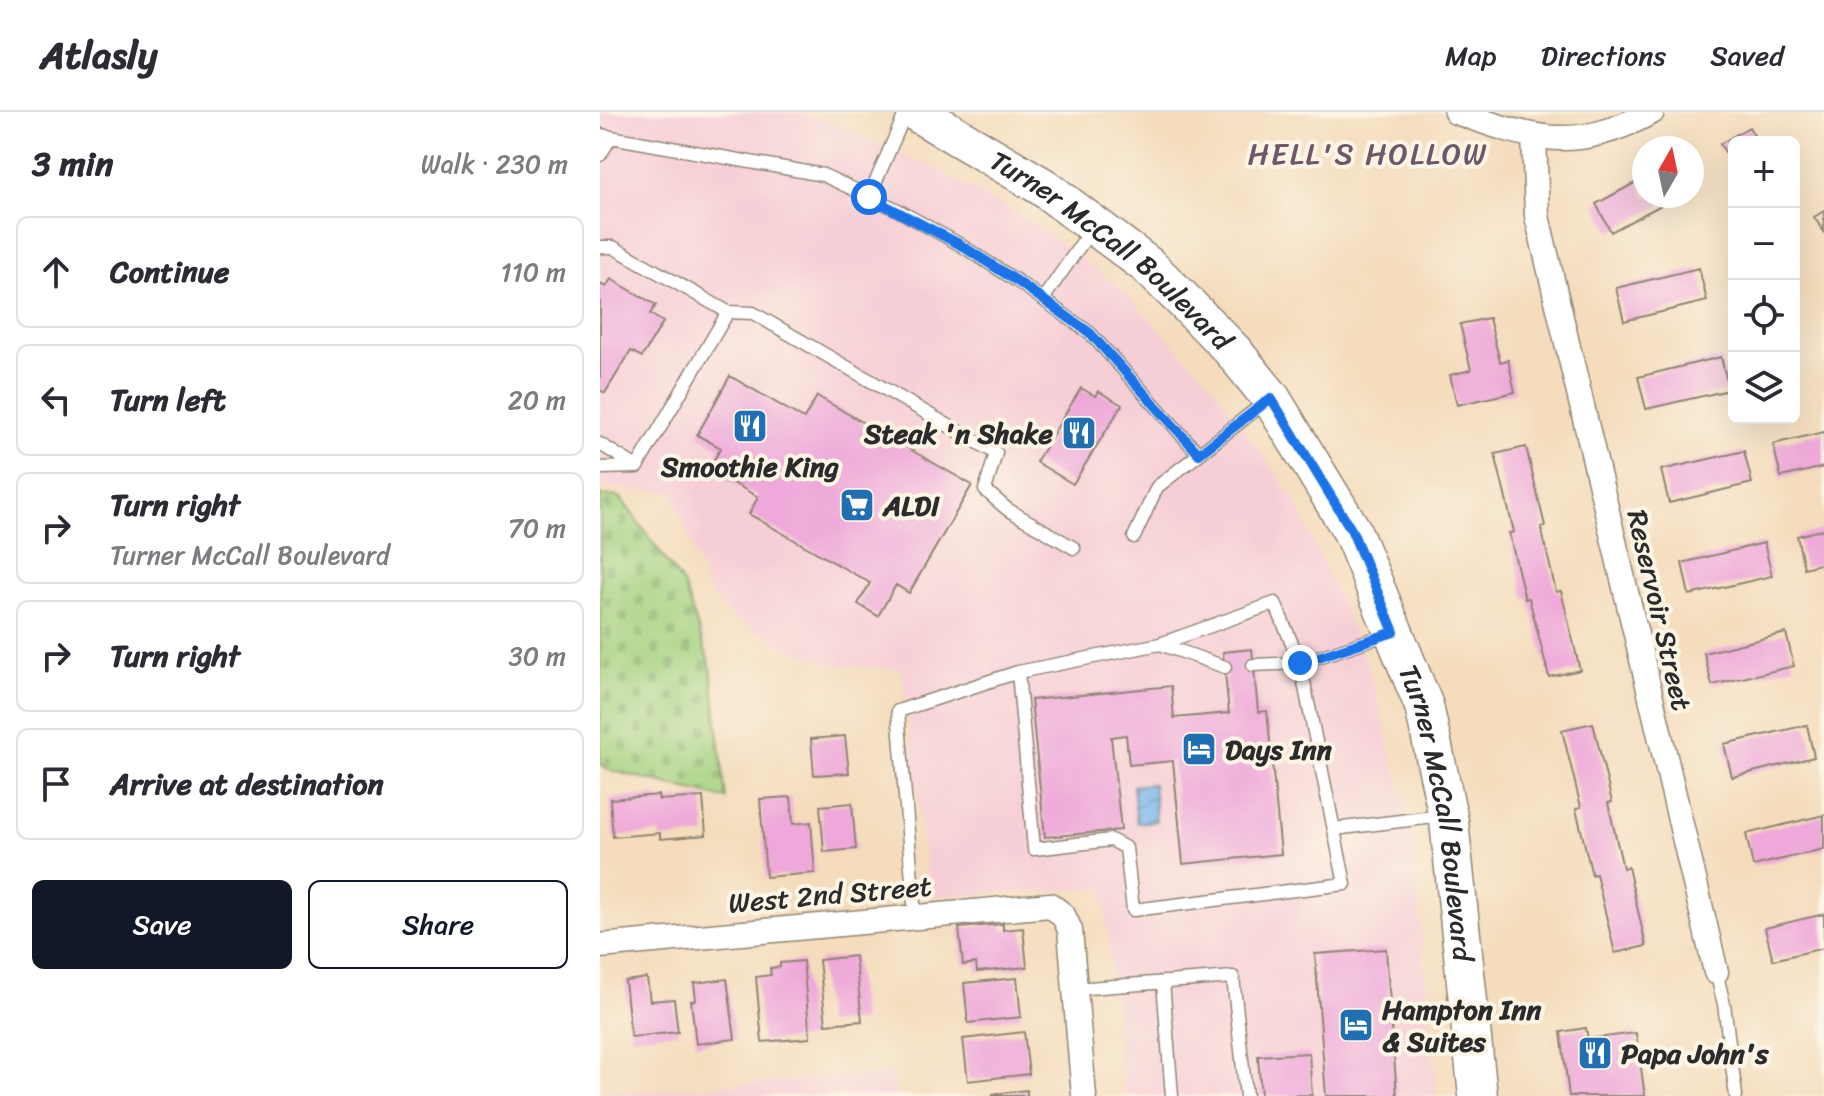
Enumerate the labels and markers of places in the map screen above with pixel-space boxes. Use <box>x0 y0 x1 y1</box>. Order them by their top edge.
restaurant icon: Smoothie King <box>731 407 769 445</box>
place label: Steak 'n Shake <box>863 409 1054 458</box>
restaurant icon: Steak 'n Shake <box>1060 414 1098 452</box>
place label: Smoothie King <box>660 442 839 491</box>
place label: ALDI <box>882 481 940 530</box>
supermarket icon: ALDI <box>838 486 876 524</box>
place label: Days Inn <box>1225 725 1333 774</box>
hotel icon: Days Inn <box>1180 730 1218 768</box>
place label: Hampton Inn & Suites <box>1382 985 1542 1066</box>
hotel icon: Hampton Inn & Suites <box>1337 1006 1375 1044</box>
place label: Papa John's <box>1621 1029 1770 1078</box>
restaurant icon: Papa John's <box>1576 1034 1614 1072</box>

